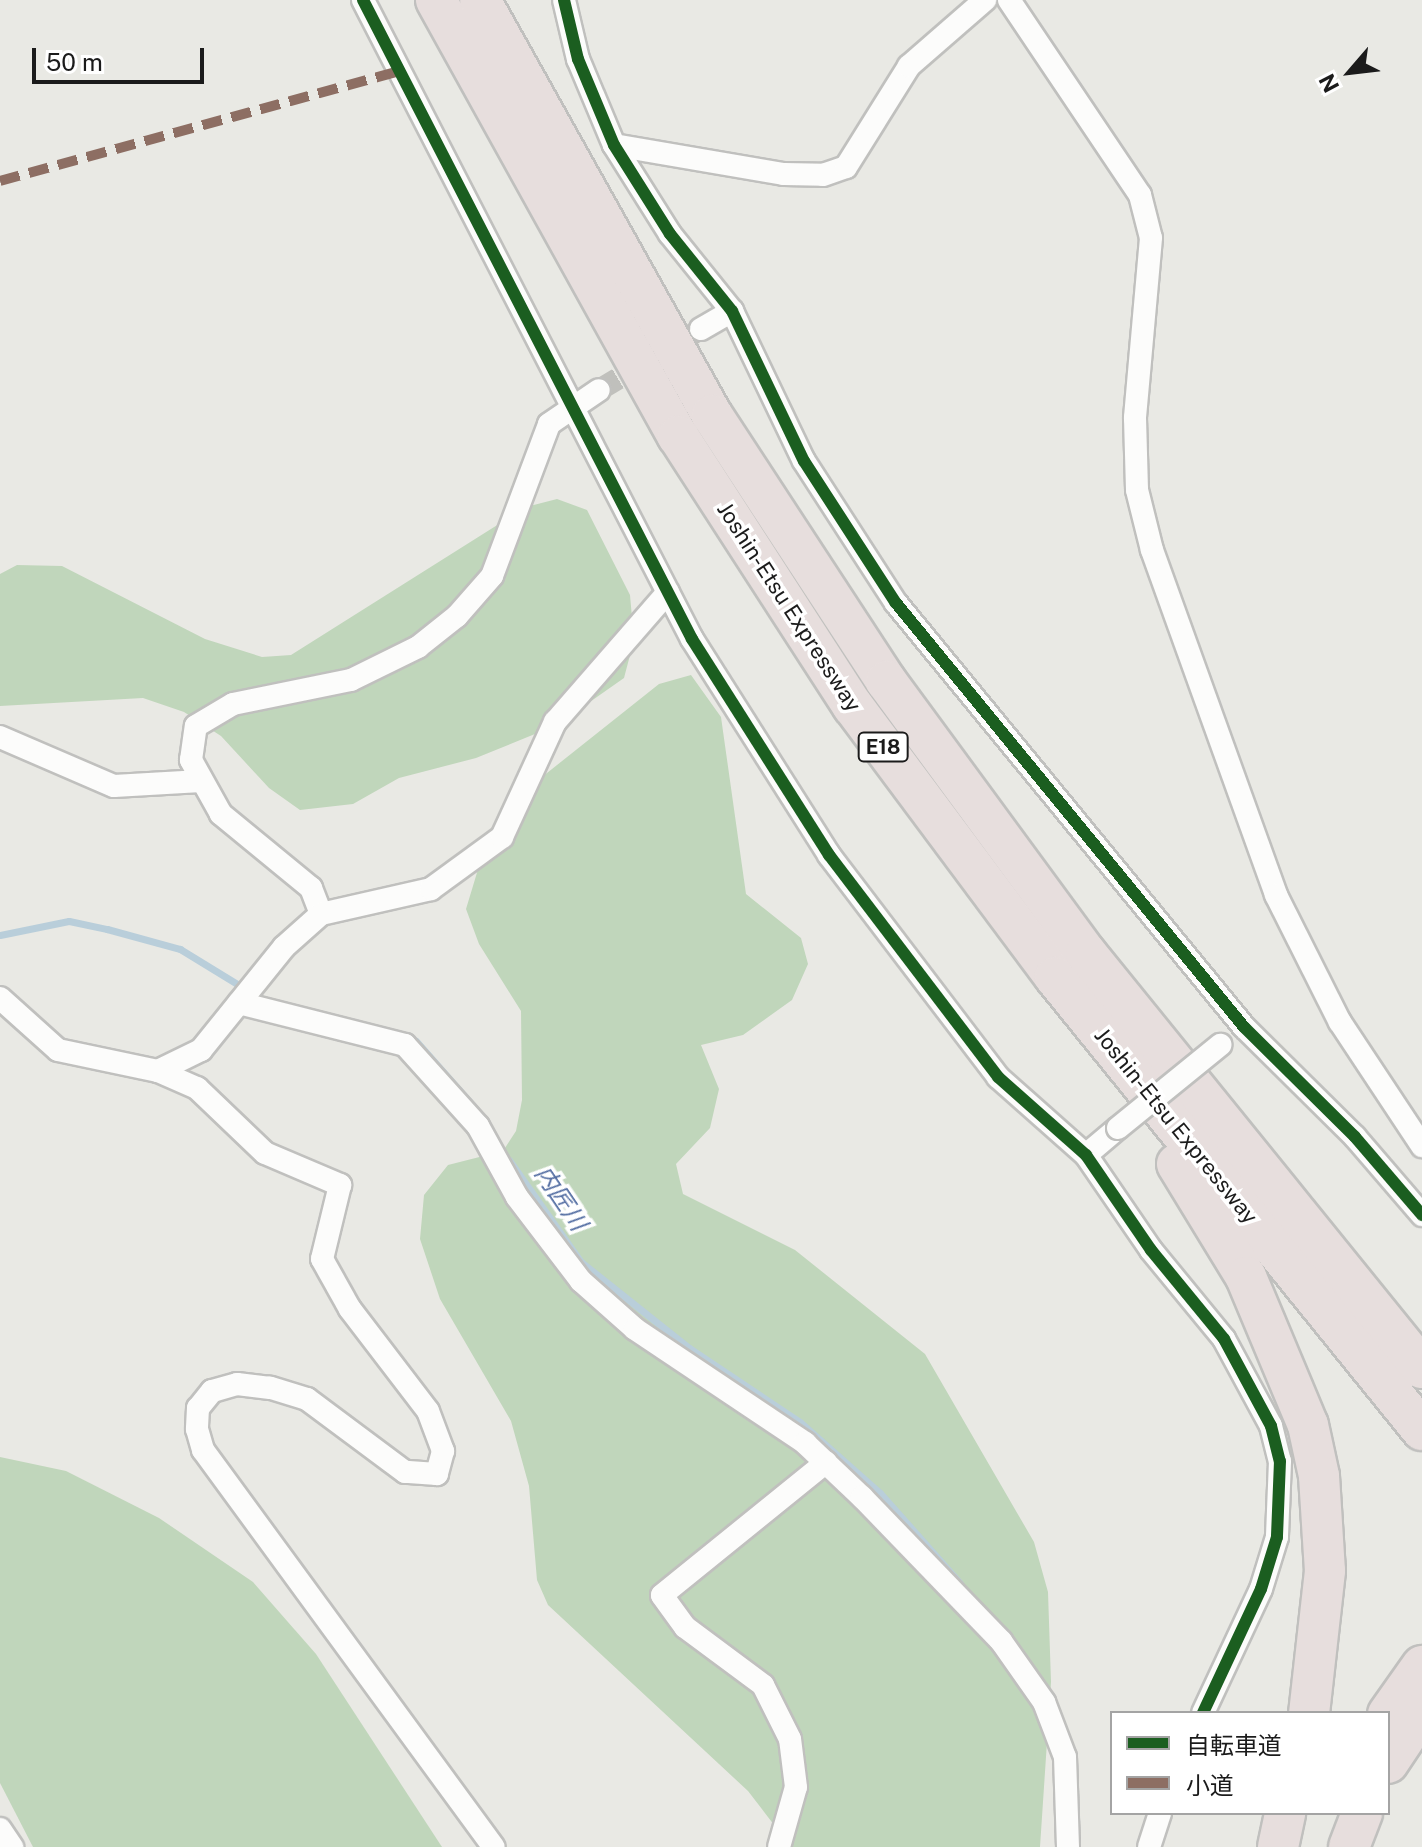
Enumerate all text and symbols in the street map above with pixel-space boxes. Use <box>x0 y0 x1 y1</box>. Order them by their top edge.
scale bar <box>36 32 208 82</box>
north arrow <box>1310 32 1390 112</box>
text: 50 m <box>46 48 103 76</box>
text: N <box>1313 70 1344 97</box>
street label: Joshin-Etsu Expressway <box>711 497 867 717</box>
road number: E18 <box>857 731 909 763</box>
street label: Joshin-Etsu Expressway <box>1089 1023 1263 1229</box>
water label: 内匠川 <box>529 1160 593 1236</box>
legend <box>1110 1711 1390 1815</box>
text: 自転車道 <box>1186 1731 1282 1759</box>
text: 小道 <box>1186 1771 1234 1799</box>

